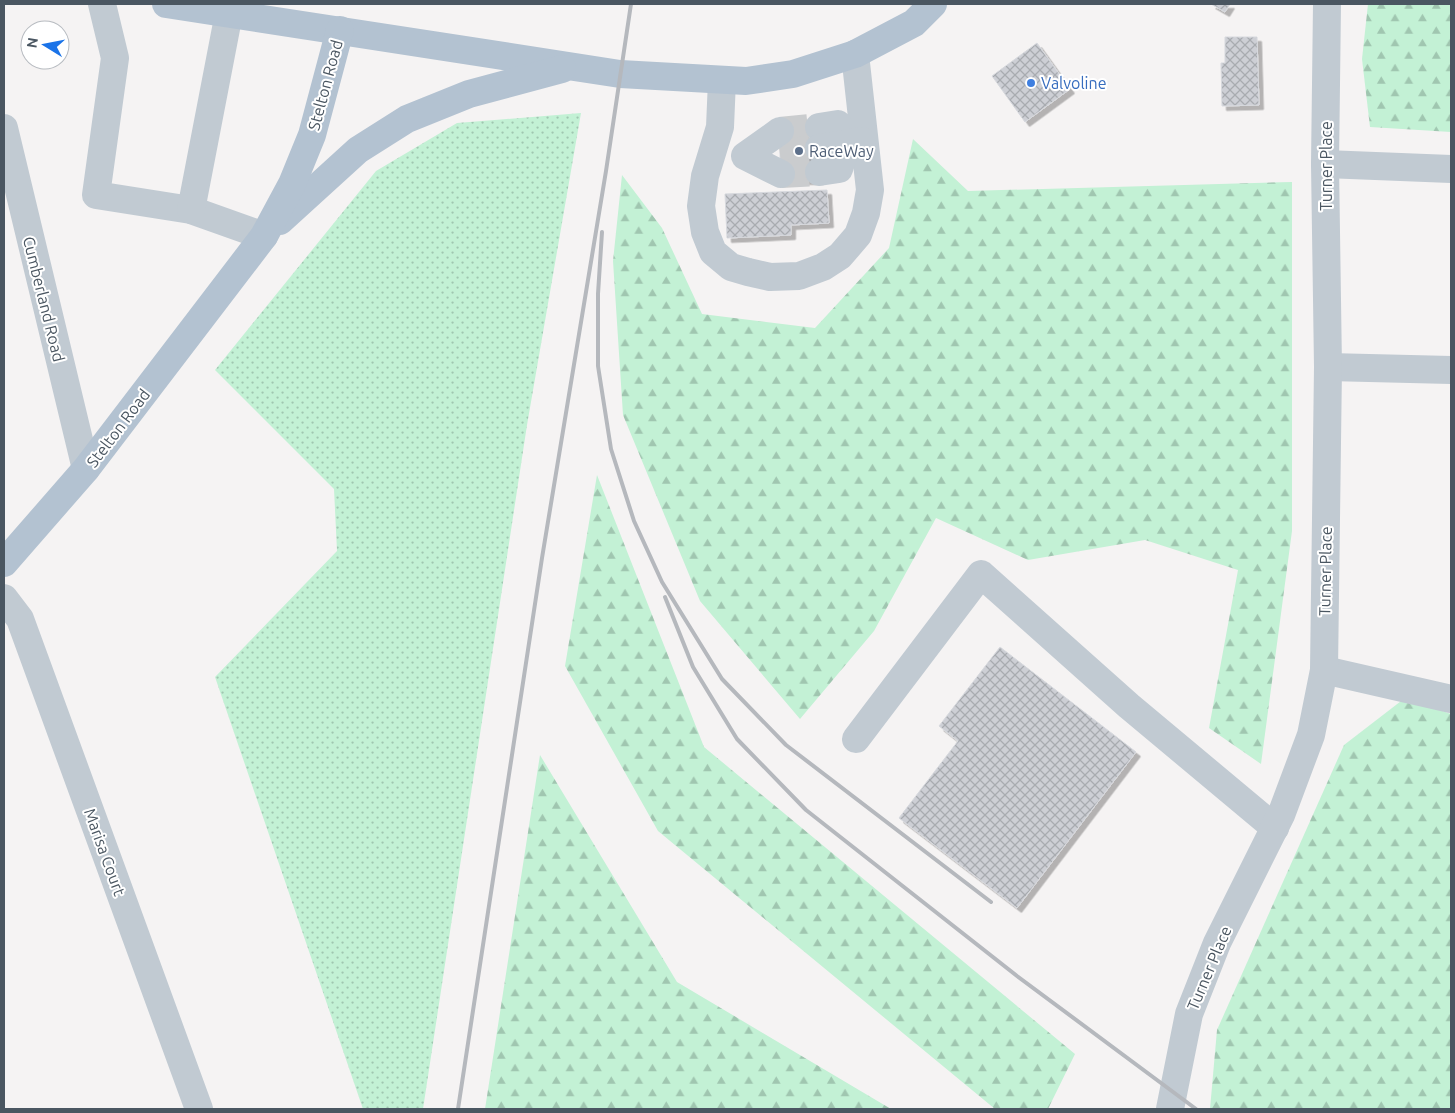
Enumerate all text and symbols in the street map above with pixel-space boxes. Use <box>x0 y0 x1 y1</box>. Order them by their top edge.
north arrow <box>20 20 70 70</box>
text: N <box>23 36 41 49</box>
street label: Stelton Road <box>304 38 346 132</box>
place label: Valvoline <box>1041 74 1106 92</box>
marker: Valvoline <box>1025 77 1037 89</box>
street label: Turner Place <box>1317 121 1335 211</box>
place label: RaceWay <box>809 142 874 160</box>
marker: RaceWay <box>793 145 805 157</box>
street label: Cumberland Road <box>20 235 68 363</box>
street label: Stelton Road <box>83 385 153 471</box>
street label: Turner Place <box>1315 526 1335 616</box>
street label: Marisa Court <box>81 806 129 899</box>
street label: Turner Place <box>1183 923 1235 1013</box>

